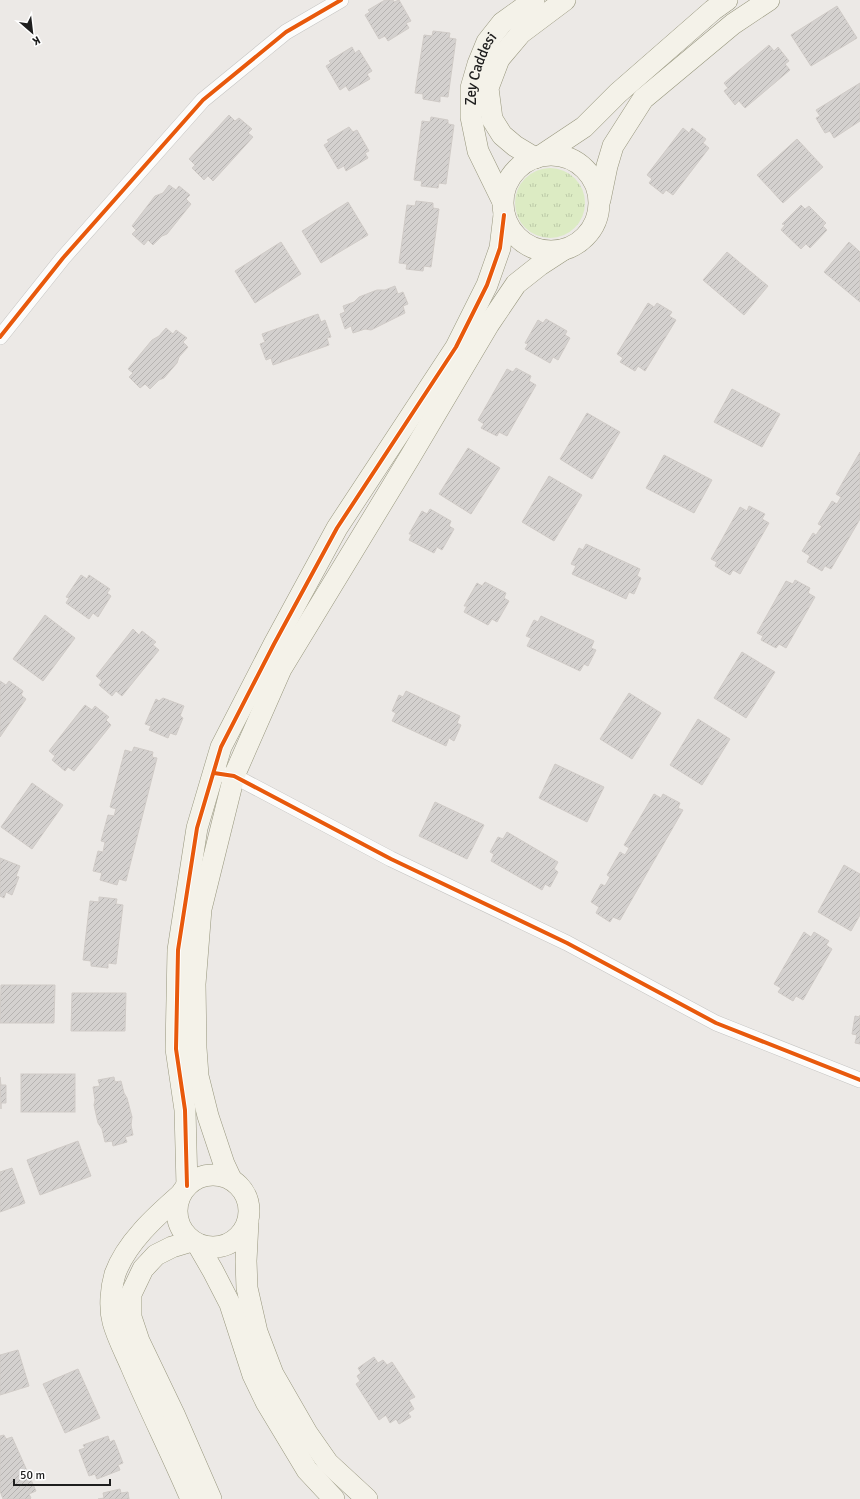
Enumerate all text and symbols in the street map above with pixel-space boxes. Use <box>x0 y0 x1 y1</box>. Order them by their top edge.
north arrow <box>12 12 52 52</box>
street label: Zey Caddesi <box>462 28 500 105</box>
text: K <box>30 33 43 48</box>
scale bar <box>14 1461 110 1487</box>
text: 50 m <box>20 1468 45 1483</box>

